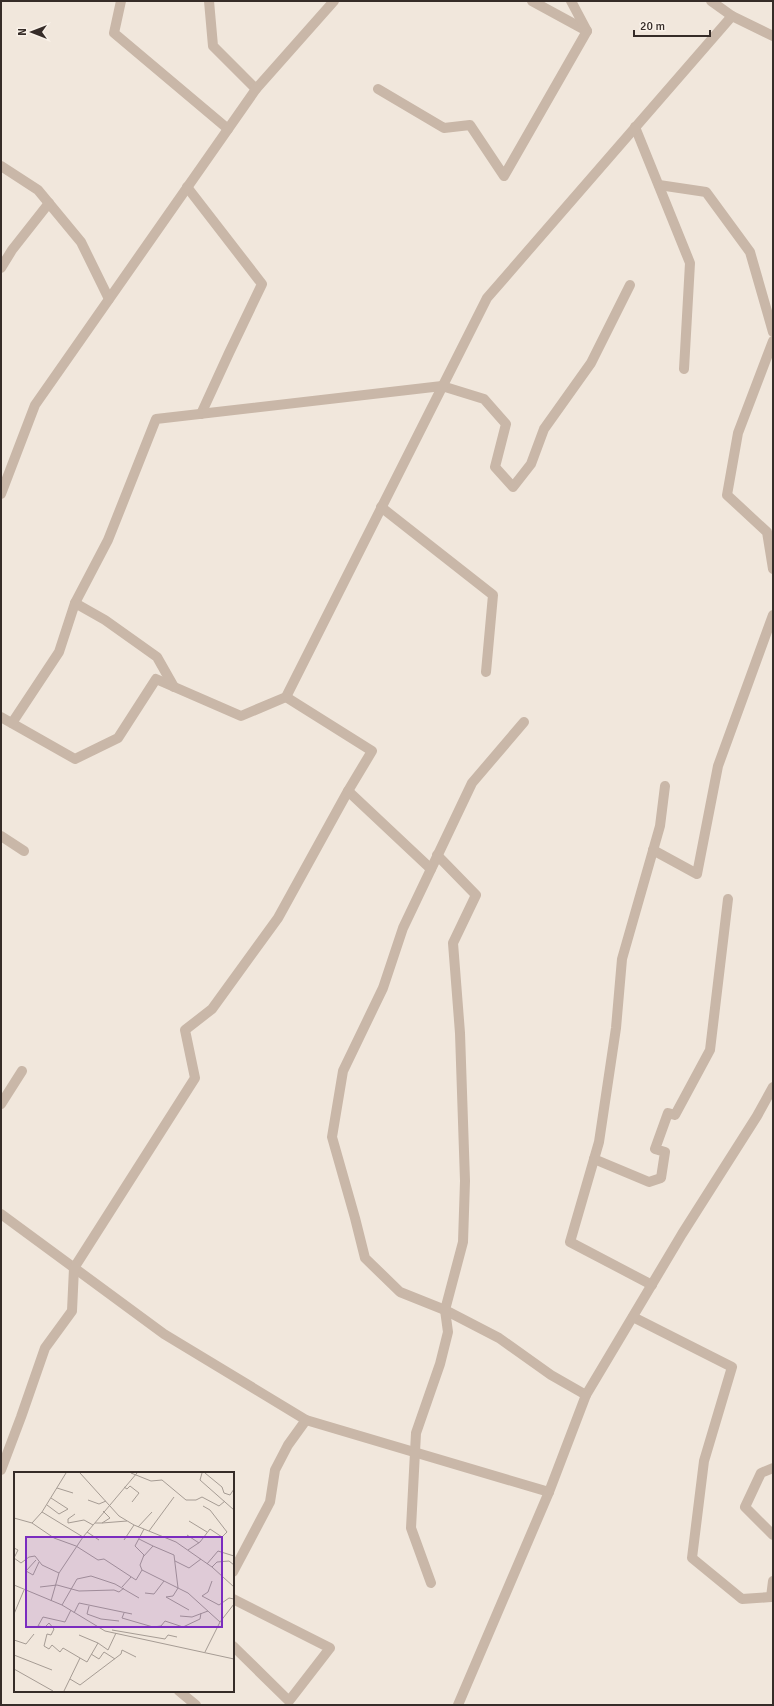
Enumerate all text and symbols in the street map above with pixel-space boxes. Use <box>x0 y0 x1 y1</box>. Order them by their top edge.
north arrow <box>12 12 52 52</box>
scale bar <box>634 12 710 38</box>
text: 20 m <box>640 19 665 34</box>
text: N <box>16 28 29 36</box>
inset map <box>14 1472 234 1692</box>

